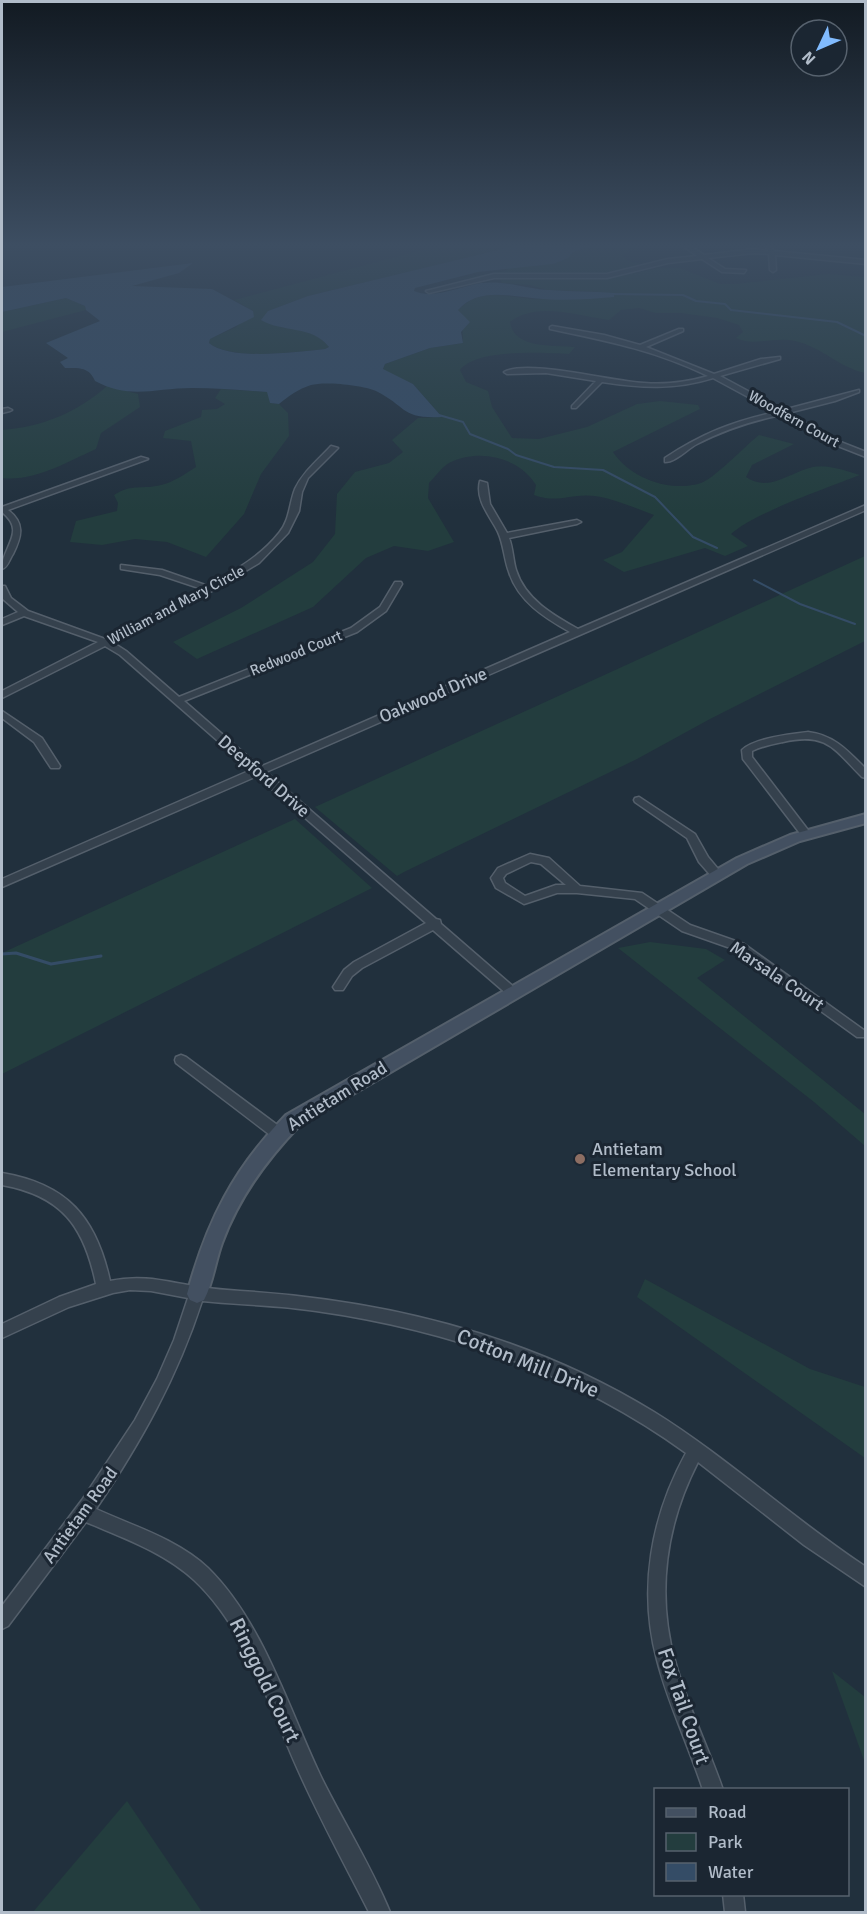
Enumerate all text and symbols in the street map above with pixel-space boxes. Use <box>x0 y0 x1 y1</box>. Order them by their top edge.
north arrow <box>789 18 849 78</box>
text: N <box>798 47 820 69</box>
street label: Woodfern Court <box>745 387 843 451</box>
street label: William and Mary Circle <box>104 561 248 649</box>
street label: Redwood Court <box>247 626 345 680</box>
street label: Oakwood Drive <box>376 662 490 728</box>
street label: Deepford Drive <box>214 730 314 822</box>
street label: Marsala Court <box>726 936 828 1016</box>
street label: Antietam Road <box>283 1057 391 1135</box>
place label: Antietam Elementary School <box>592 1138 737 1181</box>
marker: Antietam Elementary School <box>573 1152 587 1166</box>
street label: Cotton Mill Drive <box>453 1323 603 1403</box>
street label: Antietam Road <box>38 1463 122 1567</box>
street label: Ringgold Court <box>224 1614 306 1746</box>
street label: Fox Tail Court <box>652 1644 716 1768</box>
legend <box>654 1788 849 1896</box>
text: Road <box>708 1801 747 1823</box>
text: Park <box>708 1831 743 1853</box>
text: Water <box>708 1861 754 1883</box>

